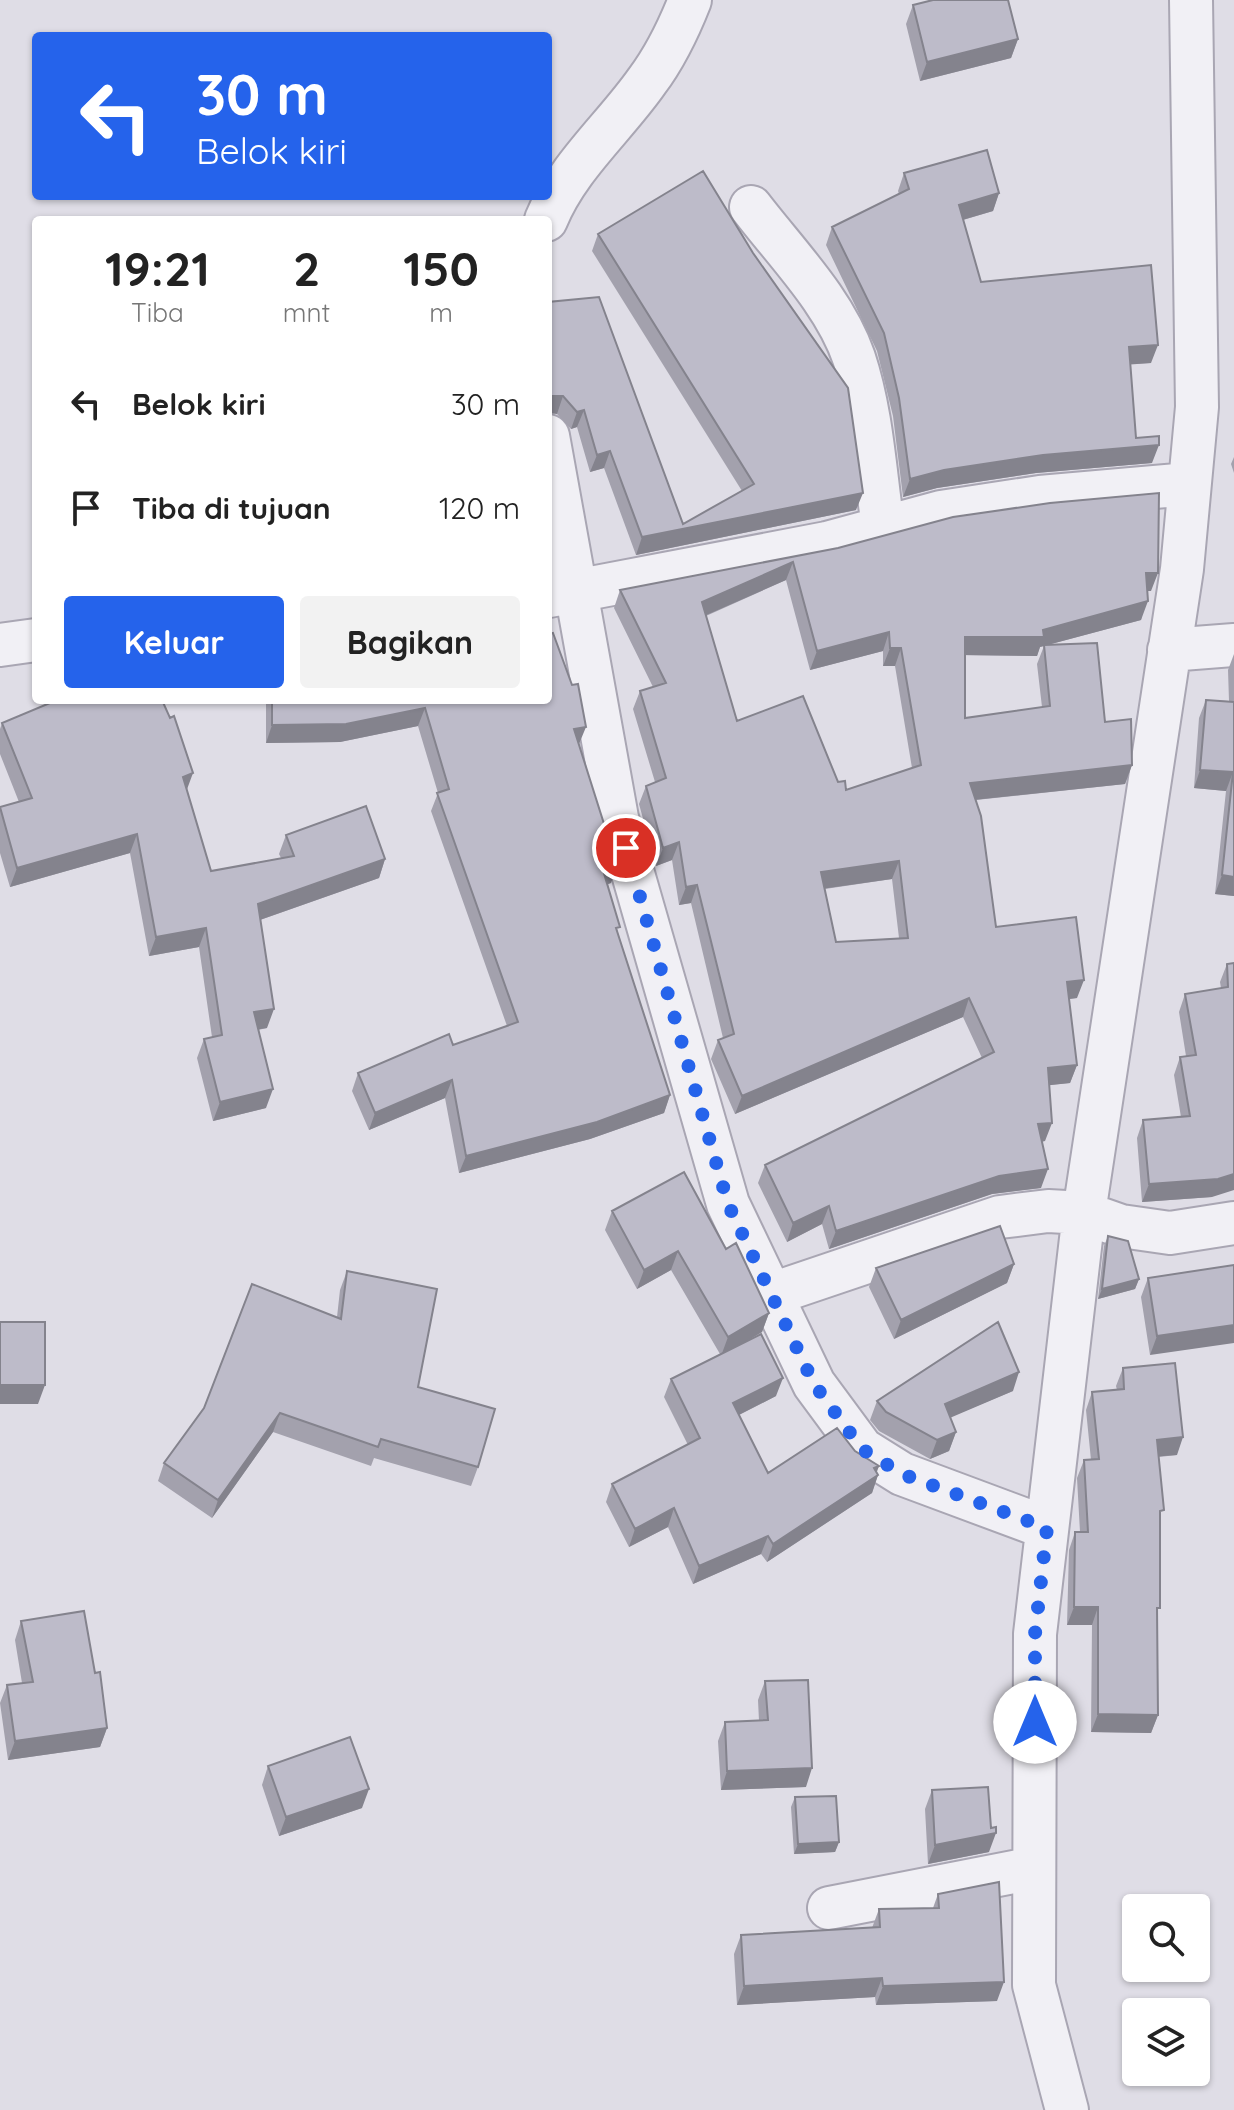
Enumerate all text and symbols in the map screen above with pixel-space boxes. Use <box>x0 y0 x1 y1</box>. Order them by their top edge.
text: 30 m <box>196 59 328 129</box>
icon: left <box>64 64 168 168</box>
text: Belok kiri <box>196 128 347 173</box>
text: 19:21 <box>105 238 210 298</box>
text: 2 <box>293 238 320 298</box>
text: 150 <box>403 238 479 298</box>
text: Tiba <box>131 296 184 329</box>
text: mnt <box>283 296 330 329</box>
text: m <box>429 296 453 329</box>
icon: left <box>64 382 108 426</box>
text: Belok kiri <box>132 385 266 423</box>
text: 30 m <box>451 385 520 423</box>
icon: arrive <box>64 486 108 530</box>
text: Tiba di tujuan <box>132 489 331 527</box>
text: 120 m <box>439 489 520 527</box>
button: Keluar <box>64 596 284 688</box>
button: Bagikan <box>300 596 520 688</box>
pin <box>592 814 660 882</box>
icon: arrive <box>604 826 648 870</box>
position arrow <box>993 1680 1077 1764</box>
map controls <box>1122 1894 1210 2086</box>
button: search <box>1122 1894 1210 1982</box>
button: layers <box>1122 1998 1210 2086</box>

